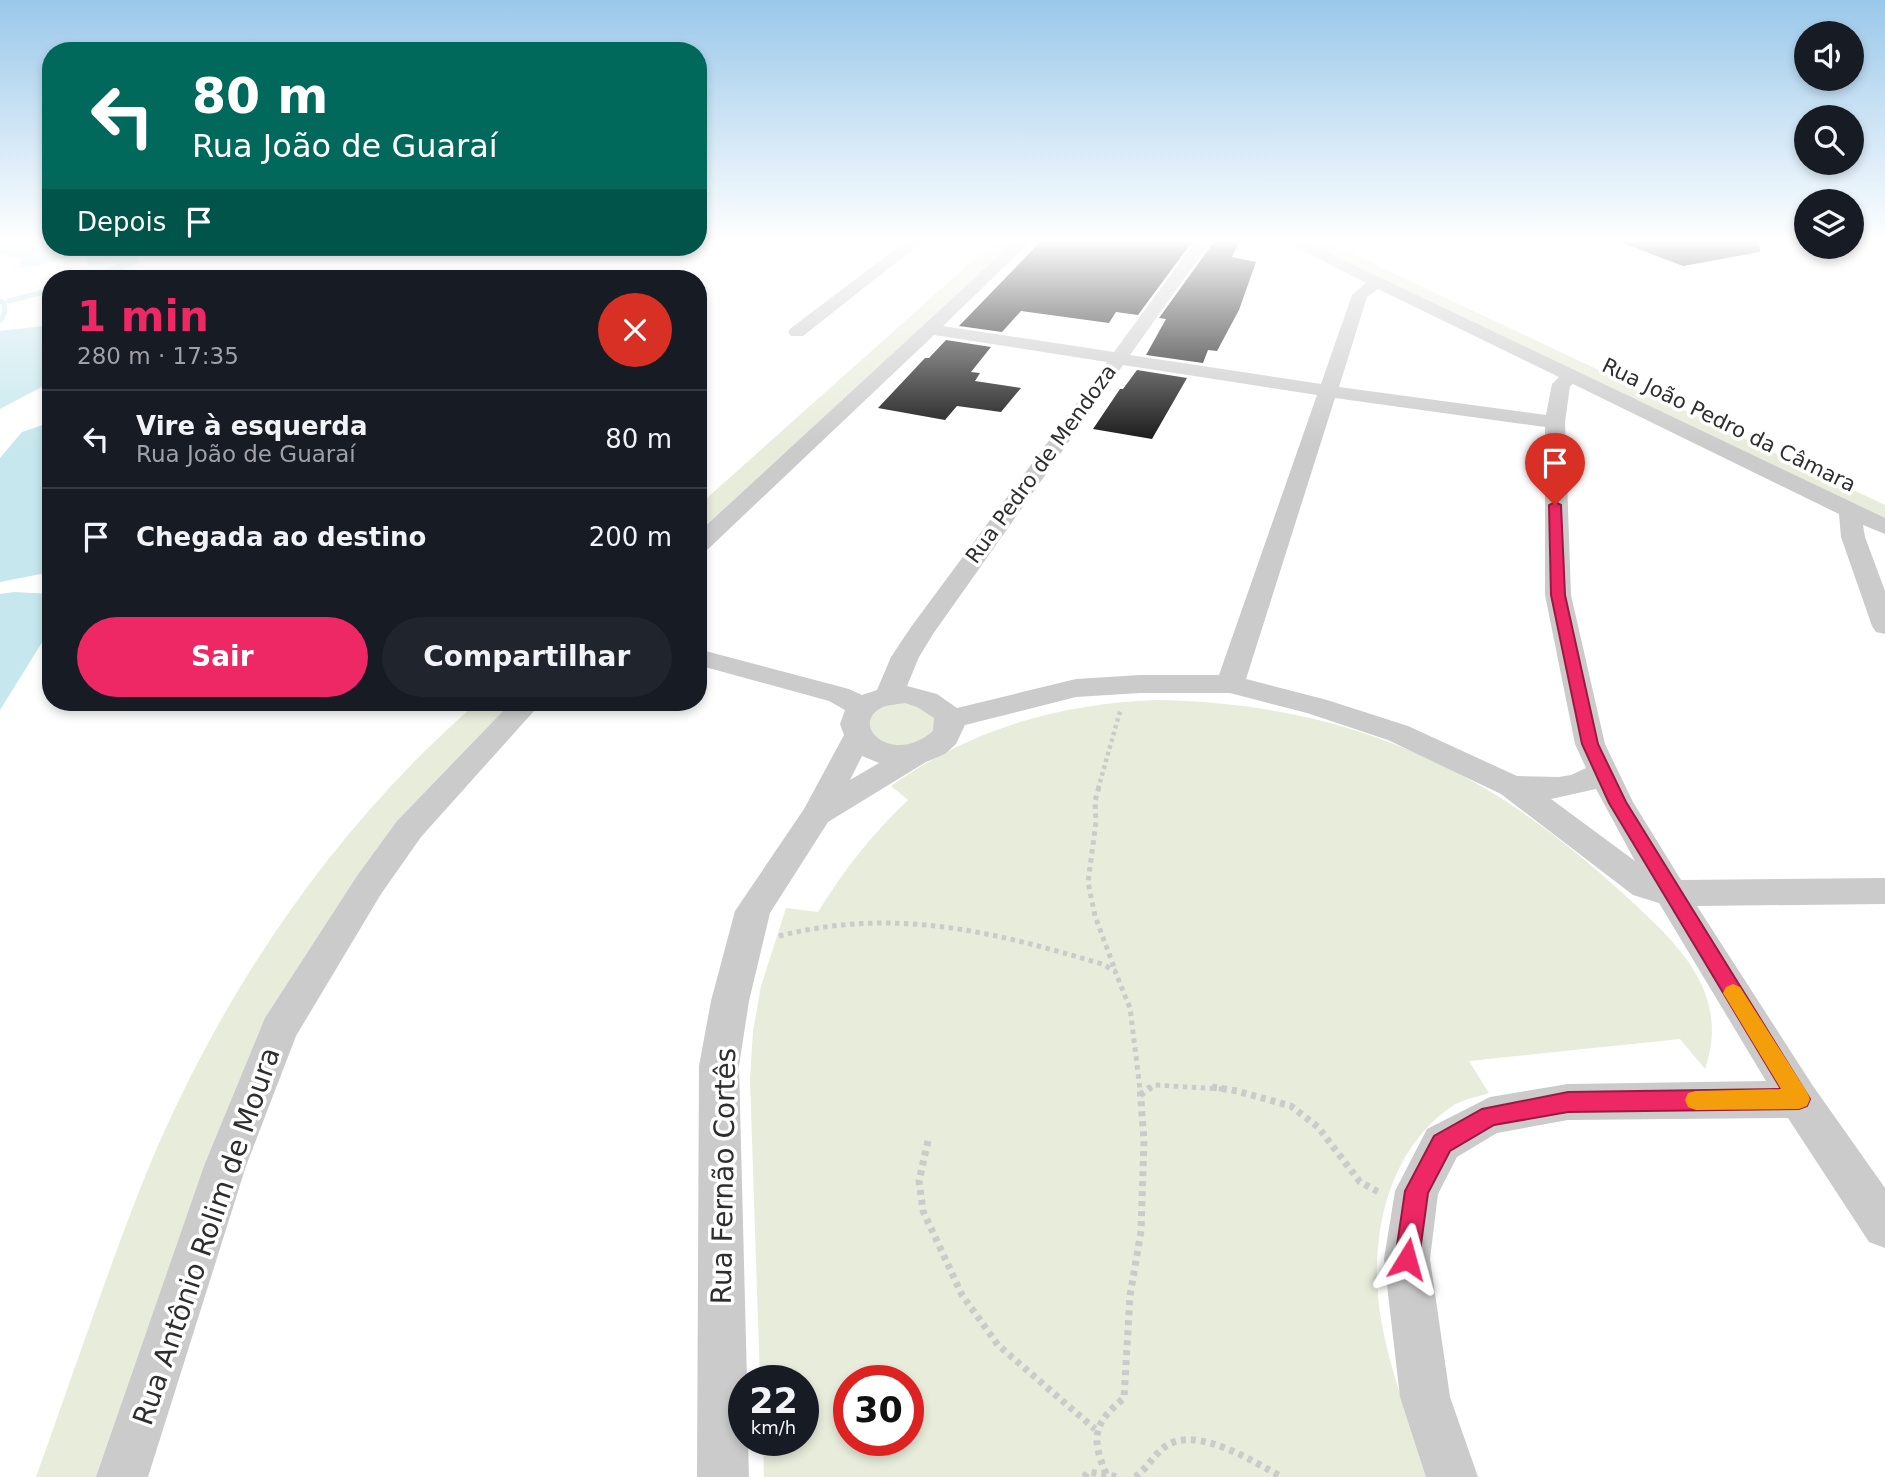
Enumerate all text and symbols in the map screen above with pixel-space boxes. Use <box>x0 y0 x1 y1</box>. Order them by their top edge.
map controls <box>1794 21 1864 259</box>
button: sound <box>1794 21 1864 91</box>
text: 80 m <box>192 68 328 125</box>
icon: left <box>77 70 168 161</box>
button: search <box>1794 105 1864 175</box>
text: Rua João de Guaraí <box>192 127 498 165</box>
button: layers <box>1794 189 1864 259</box>
icon: arrive <box>180 203 218 241</box>
text: Depois <box>77 207 166 237</box>
text: 1 min <box>77 292 209 341</box>
button: close <box>598 293 672 367</box>
text: 280 m · 17:35 <box>77 343 239 369</box>
street label: Rua João Pedro da Câmara <box>1598 353 1860 497</box>
street label: Rua Pedro de Mendoza <box>961 360 1121 568</box>
text: Vire à esquerda <box>136 411 368 441</box>
icon: left <box>77 420 115 458</box>
text: 80 m <box>605 424 672 454</box>
pin <box>1525 433 1585 505</box>
text: Rua João de Guaraí <box>136 441 356 467</box>
icon: arrive <box>1536 444 1574 482</box>
icon: arrive <box>77 518 115 556</box>
text: Chegada ao destino <box>136 522 426 552</box>
text: 200 m <box>589 522 672 552</box>
button: Sair <box>77 617 368 697</box>
button: Compartilhar <box>382 617 672 697</box>
street label: Rua Antônio Rolim de Moura <box>126 1043 287 1429</box>
street label: Rua Fernão Cortês <box>705 1047 742 1305</box>
position arrow <box>1370 1222 1444 1296</box>
speed limit sign: 30 <box>833 1365 924 1456</box>
text: 22 <box>749 1381 798 1421</box>
text: km/h <box>751 1417 796 1438</box>

